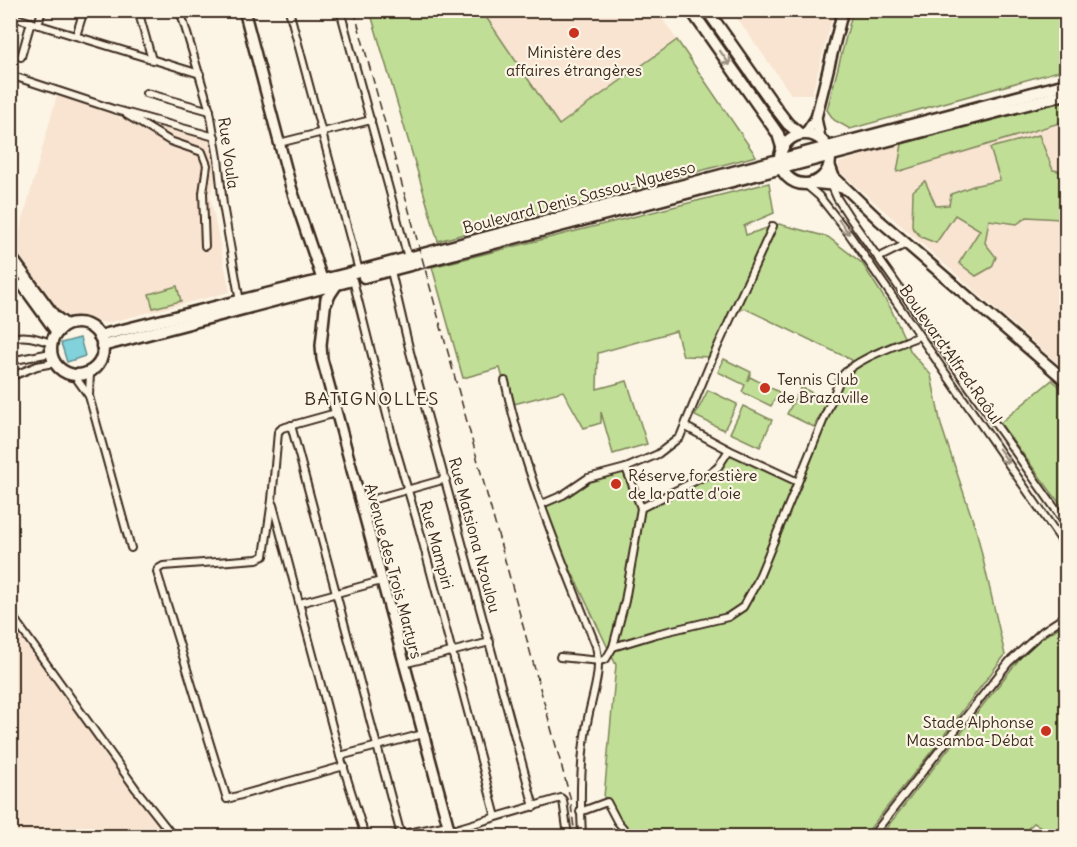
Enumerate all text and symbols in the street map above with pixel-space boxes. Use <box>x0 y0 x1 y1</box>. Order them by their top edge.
marker: Ministère des affaires étrangères <box>567 26 581 40</box>
place label: Ministère des affaires étrangères <box>506 42 642 80</box>
one-way arrow <box>719 50 731 66</box>
street label: Rue Voula <box>214 116 244 190</box>
street label: Boulevard Denis Sassou-Nguesso <box>460 156 698 238</box>
one-way arrow <box>838 219 850 235</box>
street label: Boulevard Alfred Raôul <box>895 280 1007 428</box>
place label: Tennis Club de Brazaville <box>777 369 869 407</box>
marker: Tennis Club de Brazaville <box>758 381 772 395</box>
district label: BATIGNOLLES <box>304 387 440 410</box>
one-way arrow <box>998 447 1010 464</box>
street label: Rue Matsiona Nzoulou <box>445 455 505 615</box>
place label: Réserve forestière de la patte d'oie <box>628 465 757 503</box>
marker: Réserve forestière de la patte d'oie <box>609 477 623 491</box>
street label: Avenue des Trois Martyrs <box>361 481 427 661</box>
street label: Rue Mampiri <box>416 499 458 591</box>
place label: Stade Alphonse Massamba-Débat <box>906 712 1035 750</box>
marker: Stade Alphonse Massamba-Débat <box>1039 724 1053 738</box>

